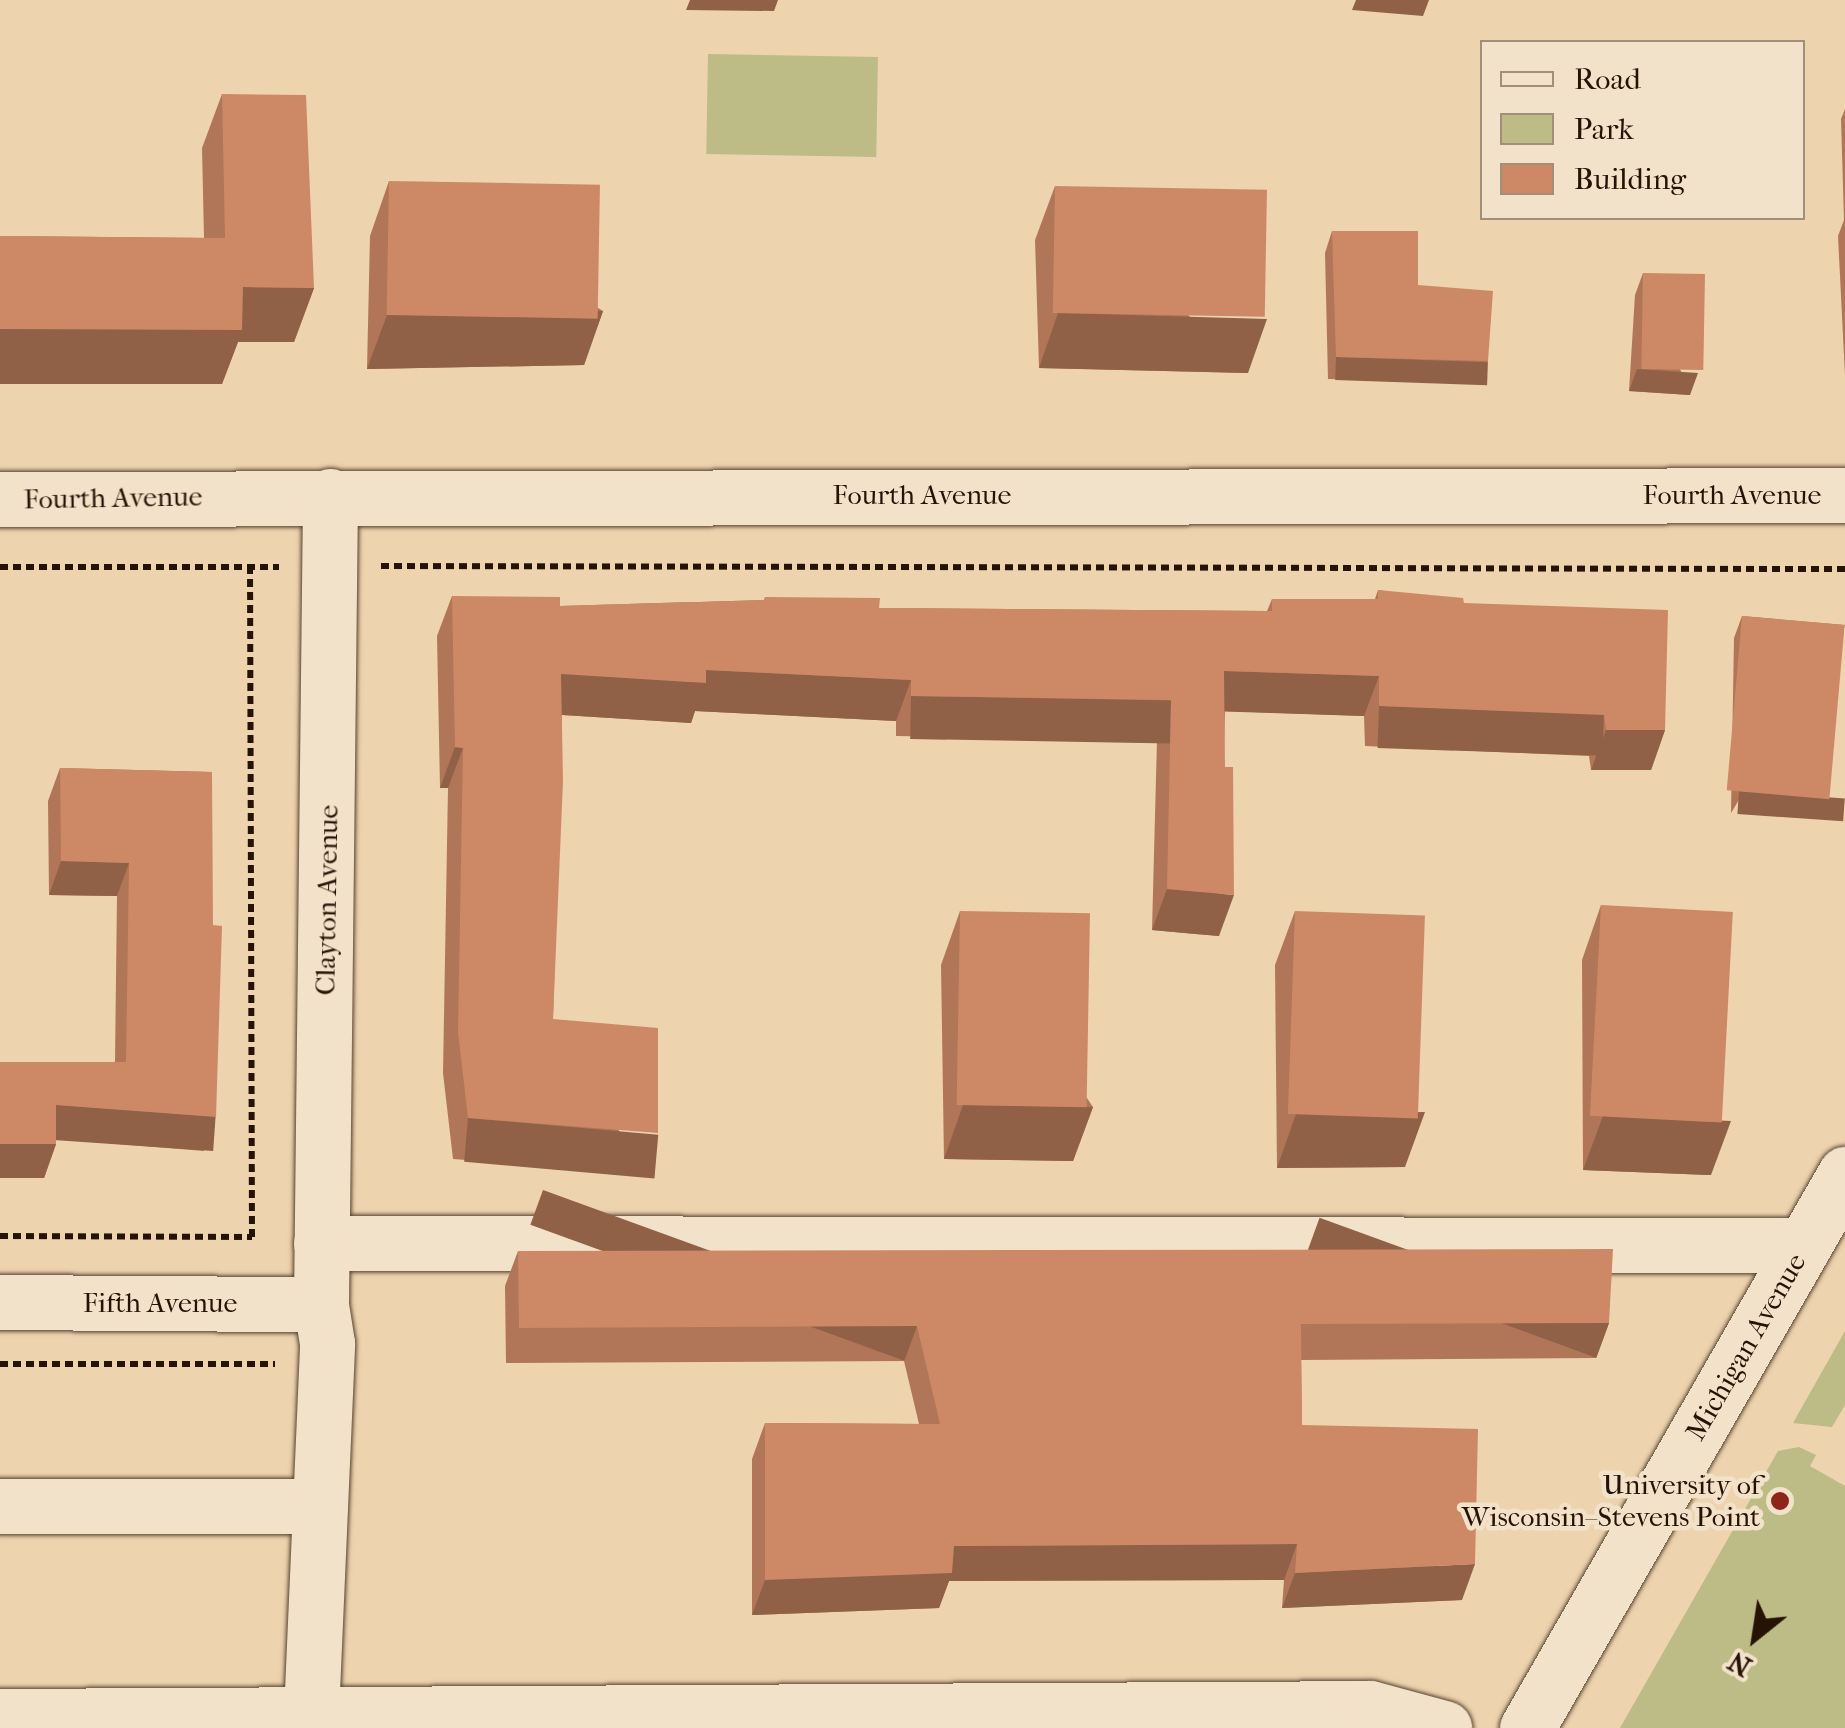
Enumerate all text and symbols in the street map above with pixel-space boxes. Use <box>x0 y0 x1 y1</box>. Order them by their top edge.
legend <box>1480 40 1805 220</box>
text: Road <box>1574 62 1641 97</box>
text: Park <box>1574 112 1634 147</box>
text: Building <box>1574 162 1686 197</box>
street label: Fourth Avenue <box>833 478 1011 512</box>
street label: Fourth Avenue <box>1643 478 1821 512</box>
street label: Fourth Avenue <box>23 480 203 516</box>
street label: Clayton Avenue <box>309 804 345 996</box>
street label: Michigan Avenue <box>1679 1248 1813 1446</box>
street label: Fifth Avenue <box>83 1286 237 1320</box>
place label: University of Wisconsin–Stevens Point <box>1462 1468 1760 1534</box>
marker: University of Wisconsin–Stevens Point <box>1769 1490 1791 1512</box>
north arrow <box>1705 1588 1805 1688</box>
text: N <box>1722 1645 1757 1684</box>

